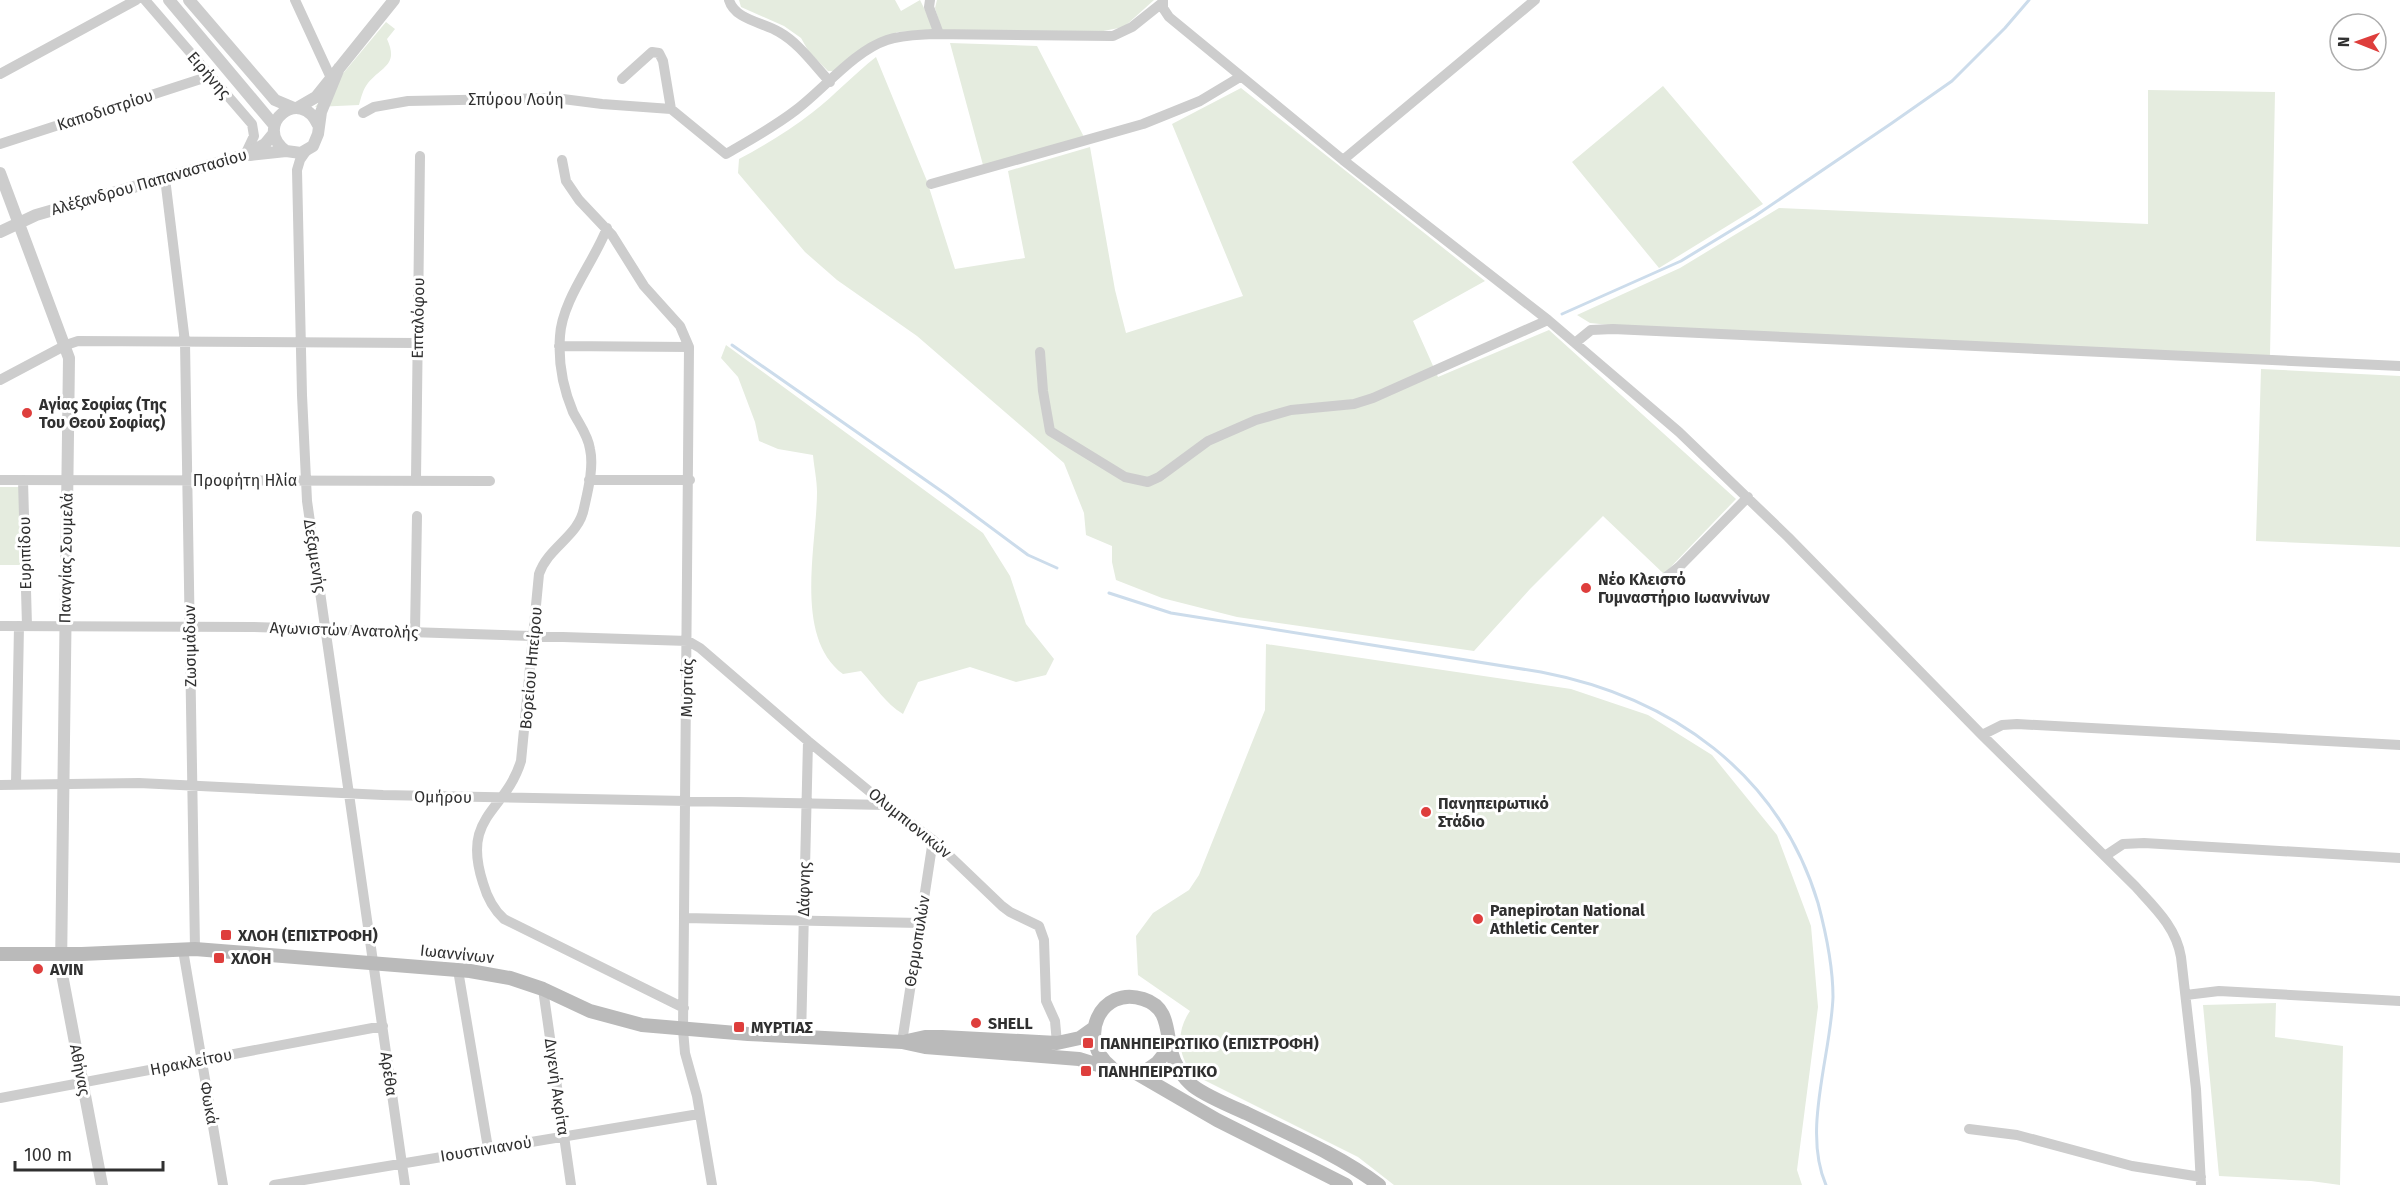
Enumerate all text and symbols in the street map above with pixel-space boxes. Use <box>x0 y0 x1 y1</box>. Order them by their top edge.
north arrow <box>2328 12 2388 72</box>
text: N <box>2334 36 2353 47</box>
street label: Ειρήνης <box>183 48 235 103</box>
street label: Καποδιστρίου <box>55 86 155 134</box>
street label: Σπύρου Λούη <box>468 90 564 109</box>
street label: Αλέξανδρου Παπαναστασίου <box>49 145 249 219</box>
street label: Επταλόφου <box>408 277 428 359</box>
place label: Αγίας Σοφίας (Της Του Θεού Σοφίας) <box>38 395 167 432</box>
marker: Αγίας Σοφίας (Της Του Θεού Σοφίας) <box>20 406 34 420</box>
street label: Προφήτη Ηλία <box>193 471 297 490</box>
street label: Παναγίας Σουμελά <box>55 492 77 624</box>
street label: Ευριπίδου <box>15 516 35 590</box>
street label: Δεξαμενής <box>300 518 330 595</box>
place label: Νέο Κλειστό Γυμναστήριο Ιωαννίνων <box>1598 570 1771 607</box>
marker: Νέο Κλειστό Γυμναστήριο Ιωαννίνων <box>1579 581 1593 595</box>
street label: Ζωσιμάδων <box>180 604 200 687</box>
street label: Βορείου Ηπείρου <box>516 606 546 730</box>
street label: Αγωνιστών Ανατολής <box>269 618 419 642</box>
street label: Μυρτιάς <box>677 658 697 718</box>
street label: Ολυμπιονικών <box>865 784 955 862</box>
street label: Ομήρου <box>414 787 472 807</box>
place label: Πανηπειρωτικό Στάδιο <box>1438 794 1549 831</box>
marker: Πανηπειρωτικό Στάδιο <box>1419 805 1433 819</box>
street label: Δάφνης <box>794 861 814 917</box>
street label: Θερμοπυλών <box>900 894 934 988</box>
place label: Panepirotan National Athletic Center <box>1489 901 1645 938</box>
marker: Panepirotan National Athletic Center <box>1471 912 1485 926</box>
place label: ΧΛΟΗ (ΕΠΙΣΤΡΟΦΗ) <box>237 926 378 945</box>
marker: ΧΛΟΗ (ΕΠΙΣΤΡΟΦΗ) <box>219 928 233 942</box>
street label: Ιωαννίνων <box>419 941 495 967</box>
place label: ΧΛΟΗ <box>230 949 271 968</box>
marker: ΧΛΟΗ <box>212 951 226 965</box>
place label: AVIN <box>49 960 84 979</box>
marker: AVIN <box>31 962 45 976</box>
place label: SHELL <box>988 1014 1033 1033</box>
marker: SHELL <box>969 1016 983 1030</box>
place label: ΜΥΡΤΙΑΣ <box>751 1018 813 1037</box>
marker: ΜΥΡΤΙΑΣ <box>732 1020 746 1034</box>
place label: ΠΑΝΗΠΕΙΡΩΤΙΚΟ (ΕΠΙΣΤΡΟΦΗ) <box>1100 1034 1319 1053</box>
marker: ΠΑΝΗΠΕΙΡΩΤΙΚΟ (ΕΠΙΣΤΡΟΦΗ) <box>1081 1036 1095 1050</box>
street label: Διγενή Ακρίτα <box>541 1037 573 1137</box>
street label: Αθήνας <box>66 1043 94 1098</box>
street label: Ηρακλείτου <box>148 1045 234 1079</box>
street label: Αρέθα <box>377 1051 401 1097</box>
place label: ΠΑΝΗΠΕΙΡΩΤΙΚΟ <box>1098 1062 1217 1081</box>
marker: ΠΑΝΗΠΕΙΡΩΤΙΚΟ <box>1079 1064 1093 1078</box>
street label: Φωκά <box>196 1080 222 1126</box>
street label: Ιουστινιανού <box>439 1132 533 1166</box>
scale bar <box>15 1134 164 1172</box>
text: 100 m <box>24 1144 72 1166</box>

